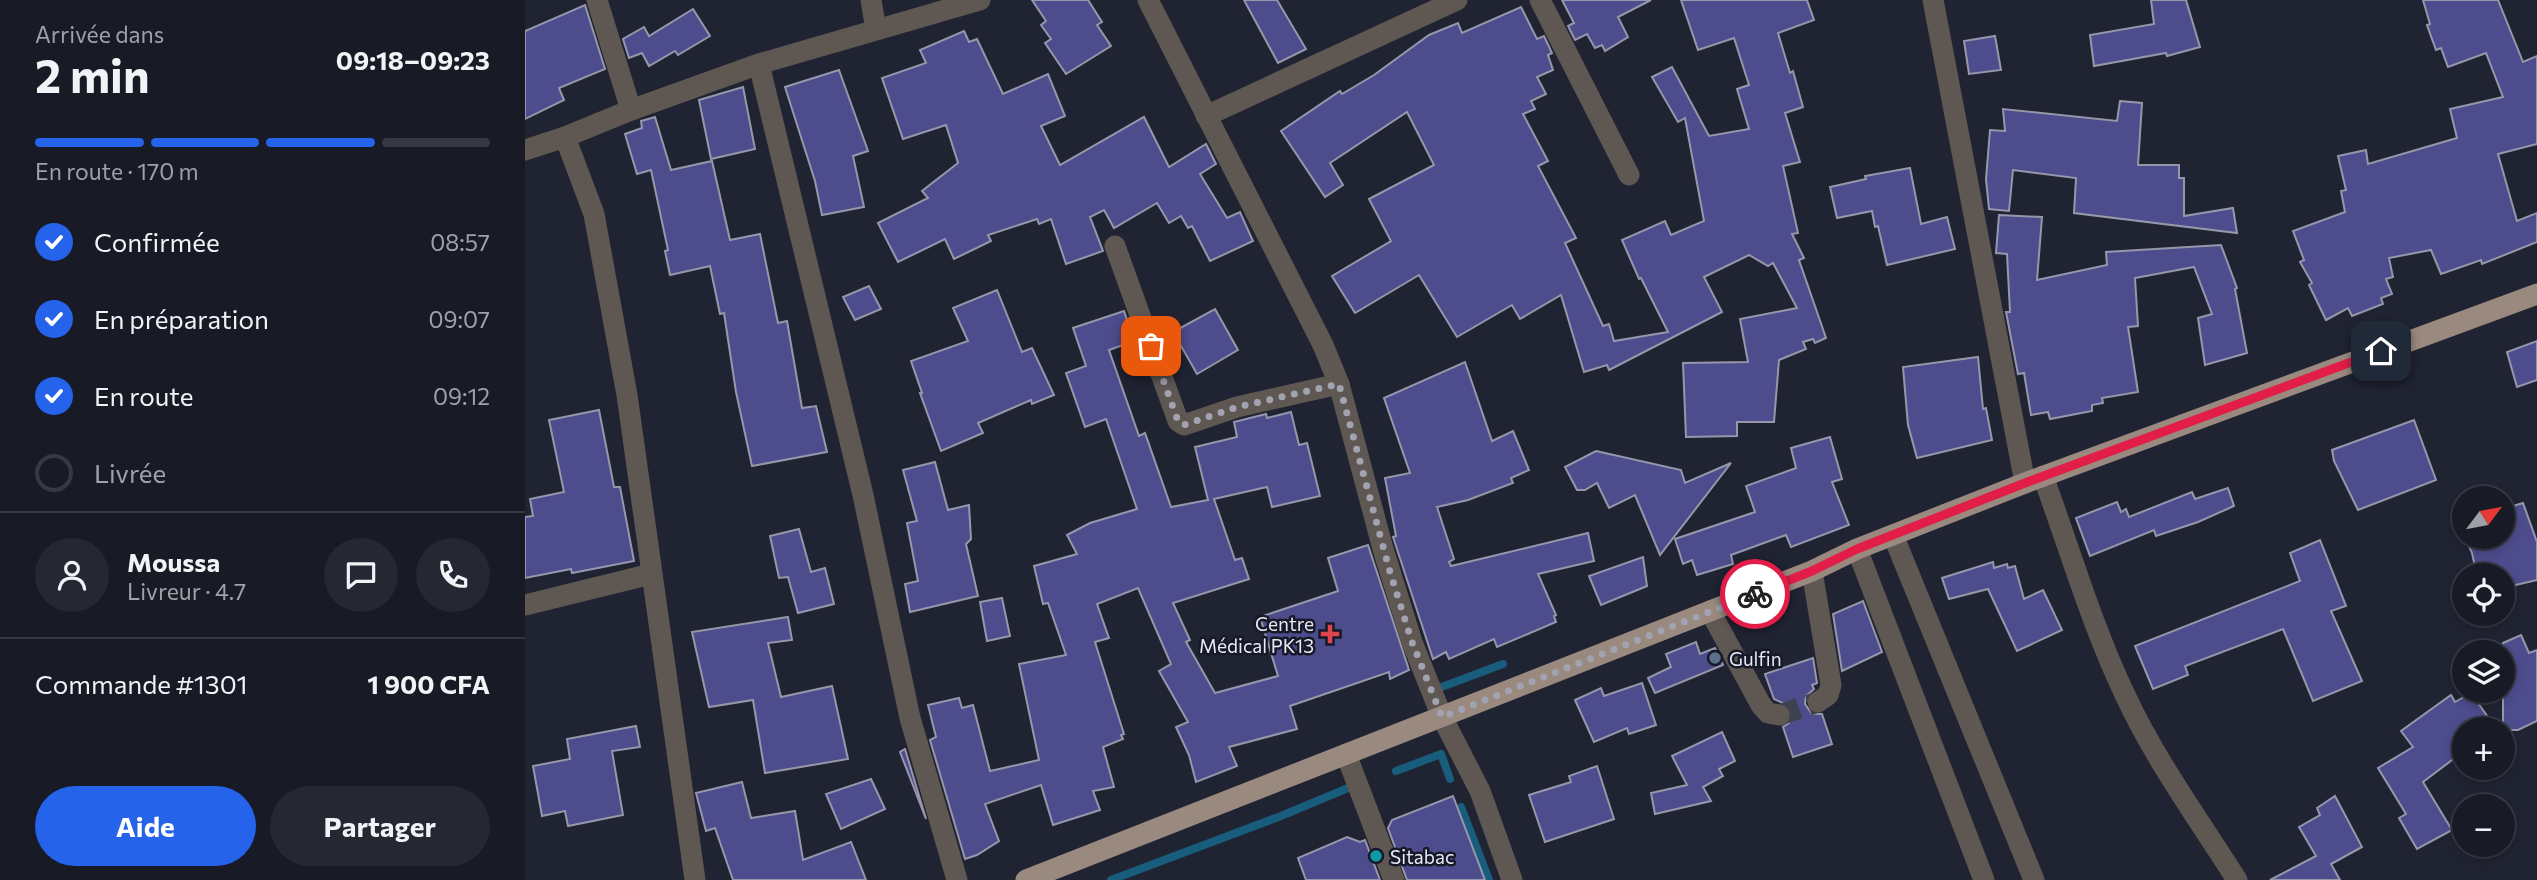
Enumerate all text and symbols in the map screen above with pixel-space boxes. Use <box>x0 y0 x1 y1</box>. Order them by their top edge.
text: Arrivée dans <box>35 20 164 48</box>
text: 09:18–09:23 <box>336 44 490 75</box>
text: 2 min <box>35 46 150 102</box>
text: En route · 170 m <box>35 157 199 185</box>
icon: check <box>35 223 73 261</box>
text: Confirmée <box>94 226 220 257</box>
text: 08:57 <box>430 228 490 256</box>
icon: check <box>35 300 73 338</box>
text: En préparation <box>94 303 269 334</box>
text: 09:07 <box>429 305 490 333</box>
pin <box>1121 316 1181 376</box>
pin <box>2351 321 2411 381</box>
icon: bag <box>1132 327 1170 365</box>
icon: home <box>2362 332 2400 370</box>
icon: check <box>35 377 73 415</box>
text: En route <box>94 380 194 411</box>
text: 09:12 <box>433 382 490 410</box>
text: Livrée <box>94 457 166 488</box>
north arrow <box>2452 486 2515 550</box>
map controls <box>2452 486 2515 857</box>
button: person <box>35 538 109 612</box>
button: chat <box>324 538 398 612</box>
button: phone <box>416 538 490 612</box>
text: Moussa <box>127 546 220 577</box>
courier <box>1720 559 1790 629</box>
button: locate <box>2452 563 2515 626</box>
icon: bike <box>1736 575 1774 613</box>
text: Livreur · 4.7 <box>127 577 246 605</box>
place label: Centre Médical PK13 <box>1199 612 1314 657</box>
marker: Centre Médical PK13 <box>1320 624 1340 644</box>
button: layers <box>2452 640 2515 703</box>
place label: Gulfin <box>1729 647 1782 670</box>
marker: Gulfin <box>1707 650 1723 666</box>
text: Commande #1301 <box>35 668 248 699</box>
text: 1 900 CFA <box>367 668 490 699</box>
button: + <box>2452 717 2515 780</box>
button: Aide <box>35 786 256 866</box>
button: Partager <box>270 786 490 866</box>
button: − <box>2452 794 2515 857</box>
place label: Sitabac <box>1390 845 1454 868</box>
marker: Sitabac <box>1368 848 1384 864</box>

